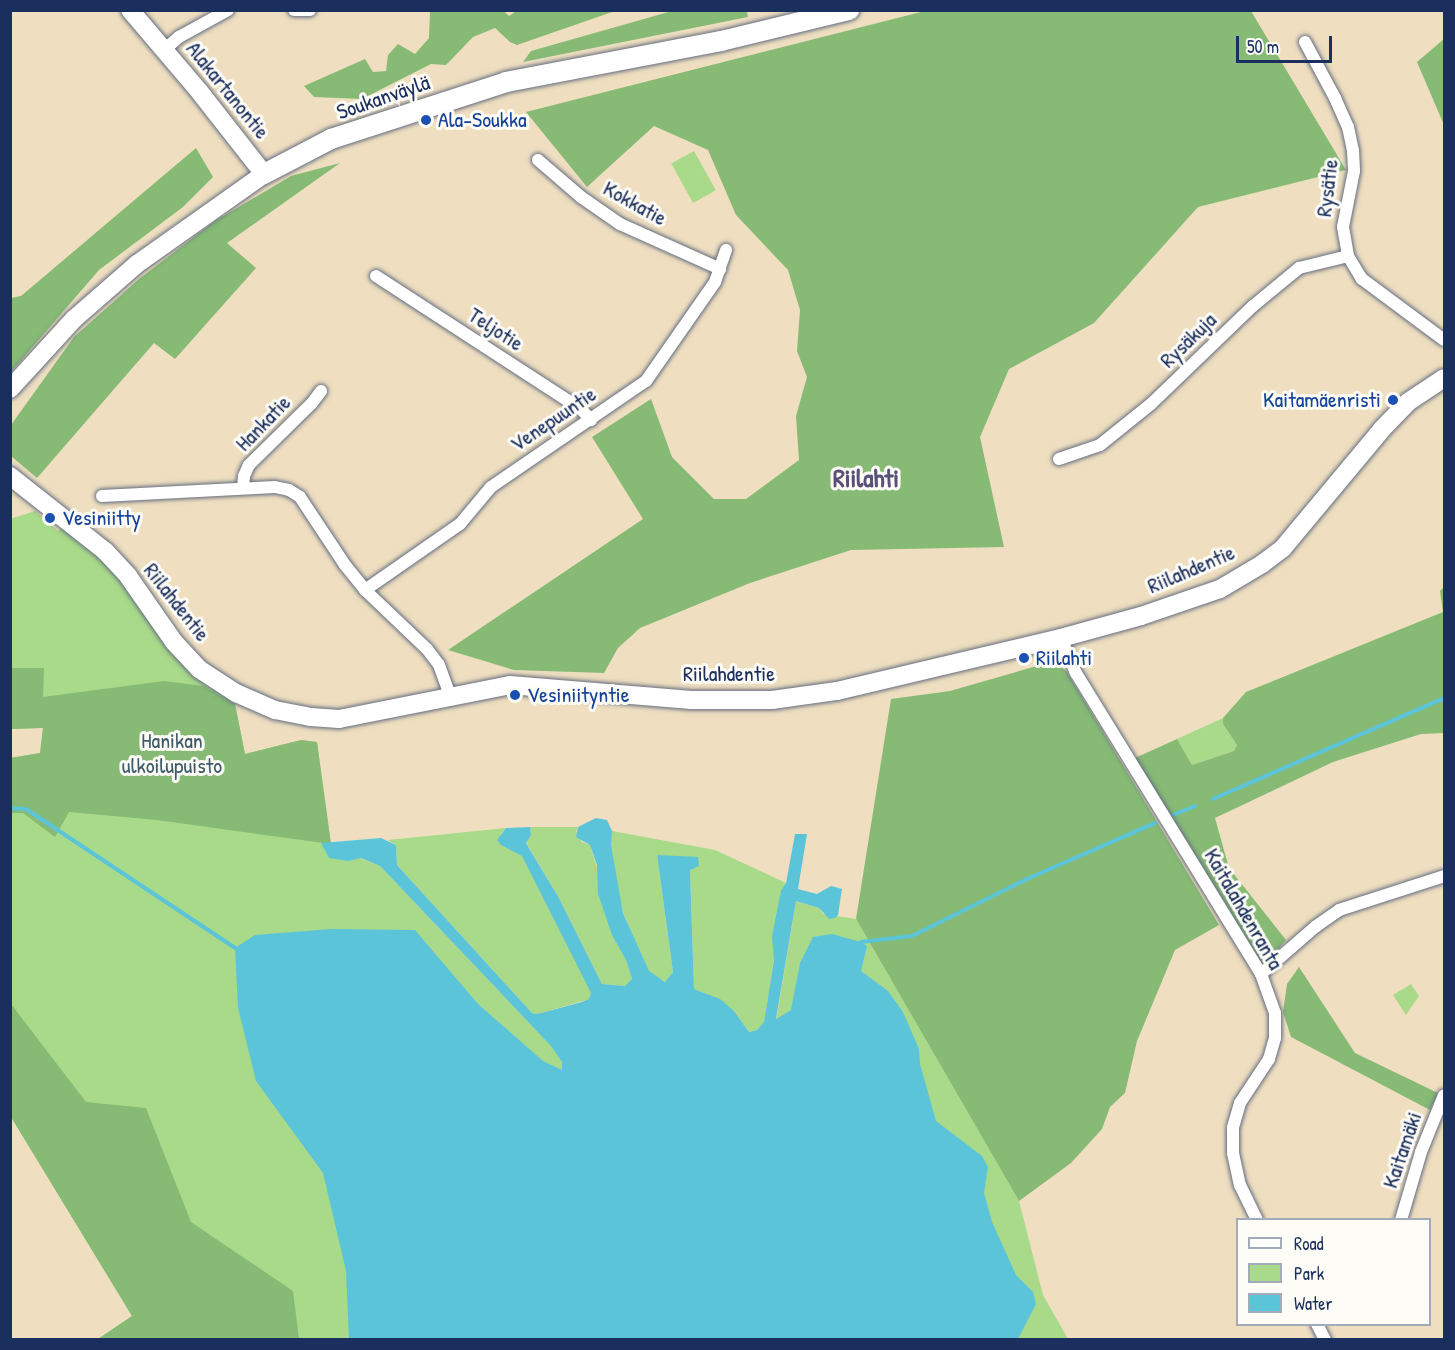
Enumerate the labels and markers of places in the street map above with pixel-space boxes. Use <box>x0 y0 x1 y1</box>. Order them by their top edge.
place label: Ala-Soukka <box>438 107 527 133</box>
marker: Ala-Soukka <box>419 113 433 127</box>
place label: Kaitamäenristi <box>1263 387 1381 413</box>
marker: Kaitamäenristi <box>1386 393 1400 407</box>
place label: Vesiniitty <box>62 505 141 531</box>
marker: Vesiniitty <box>43 511 57 525</box>
place label: Riilahti <box>1036 645 1092 671</box>
marker: Riilahti <box>1017 651 1031 665</box>
place label: Vesiniityntie <box>527 682 629 708</box>
marker: Vesiniityntie <box>508 688 522 702</box>

